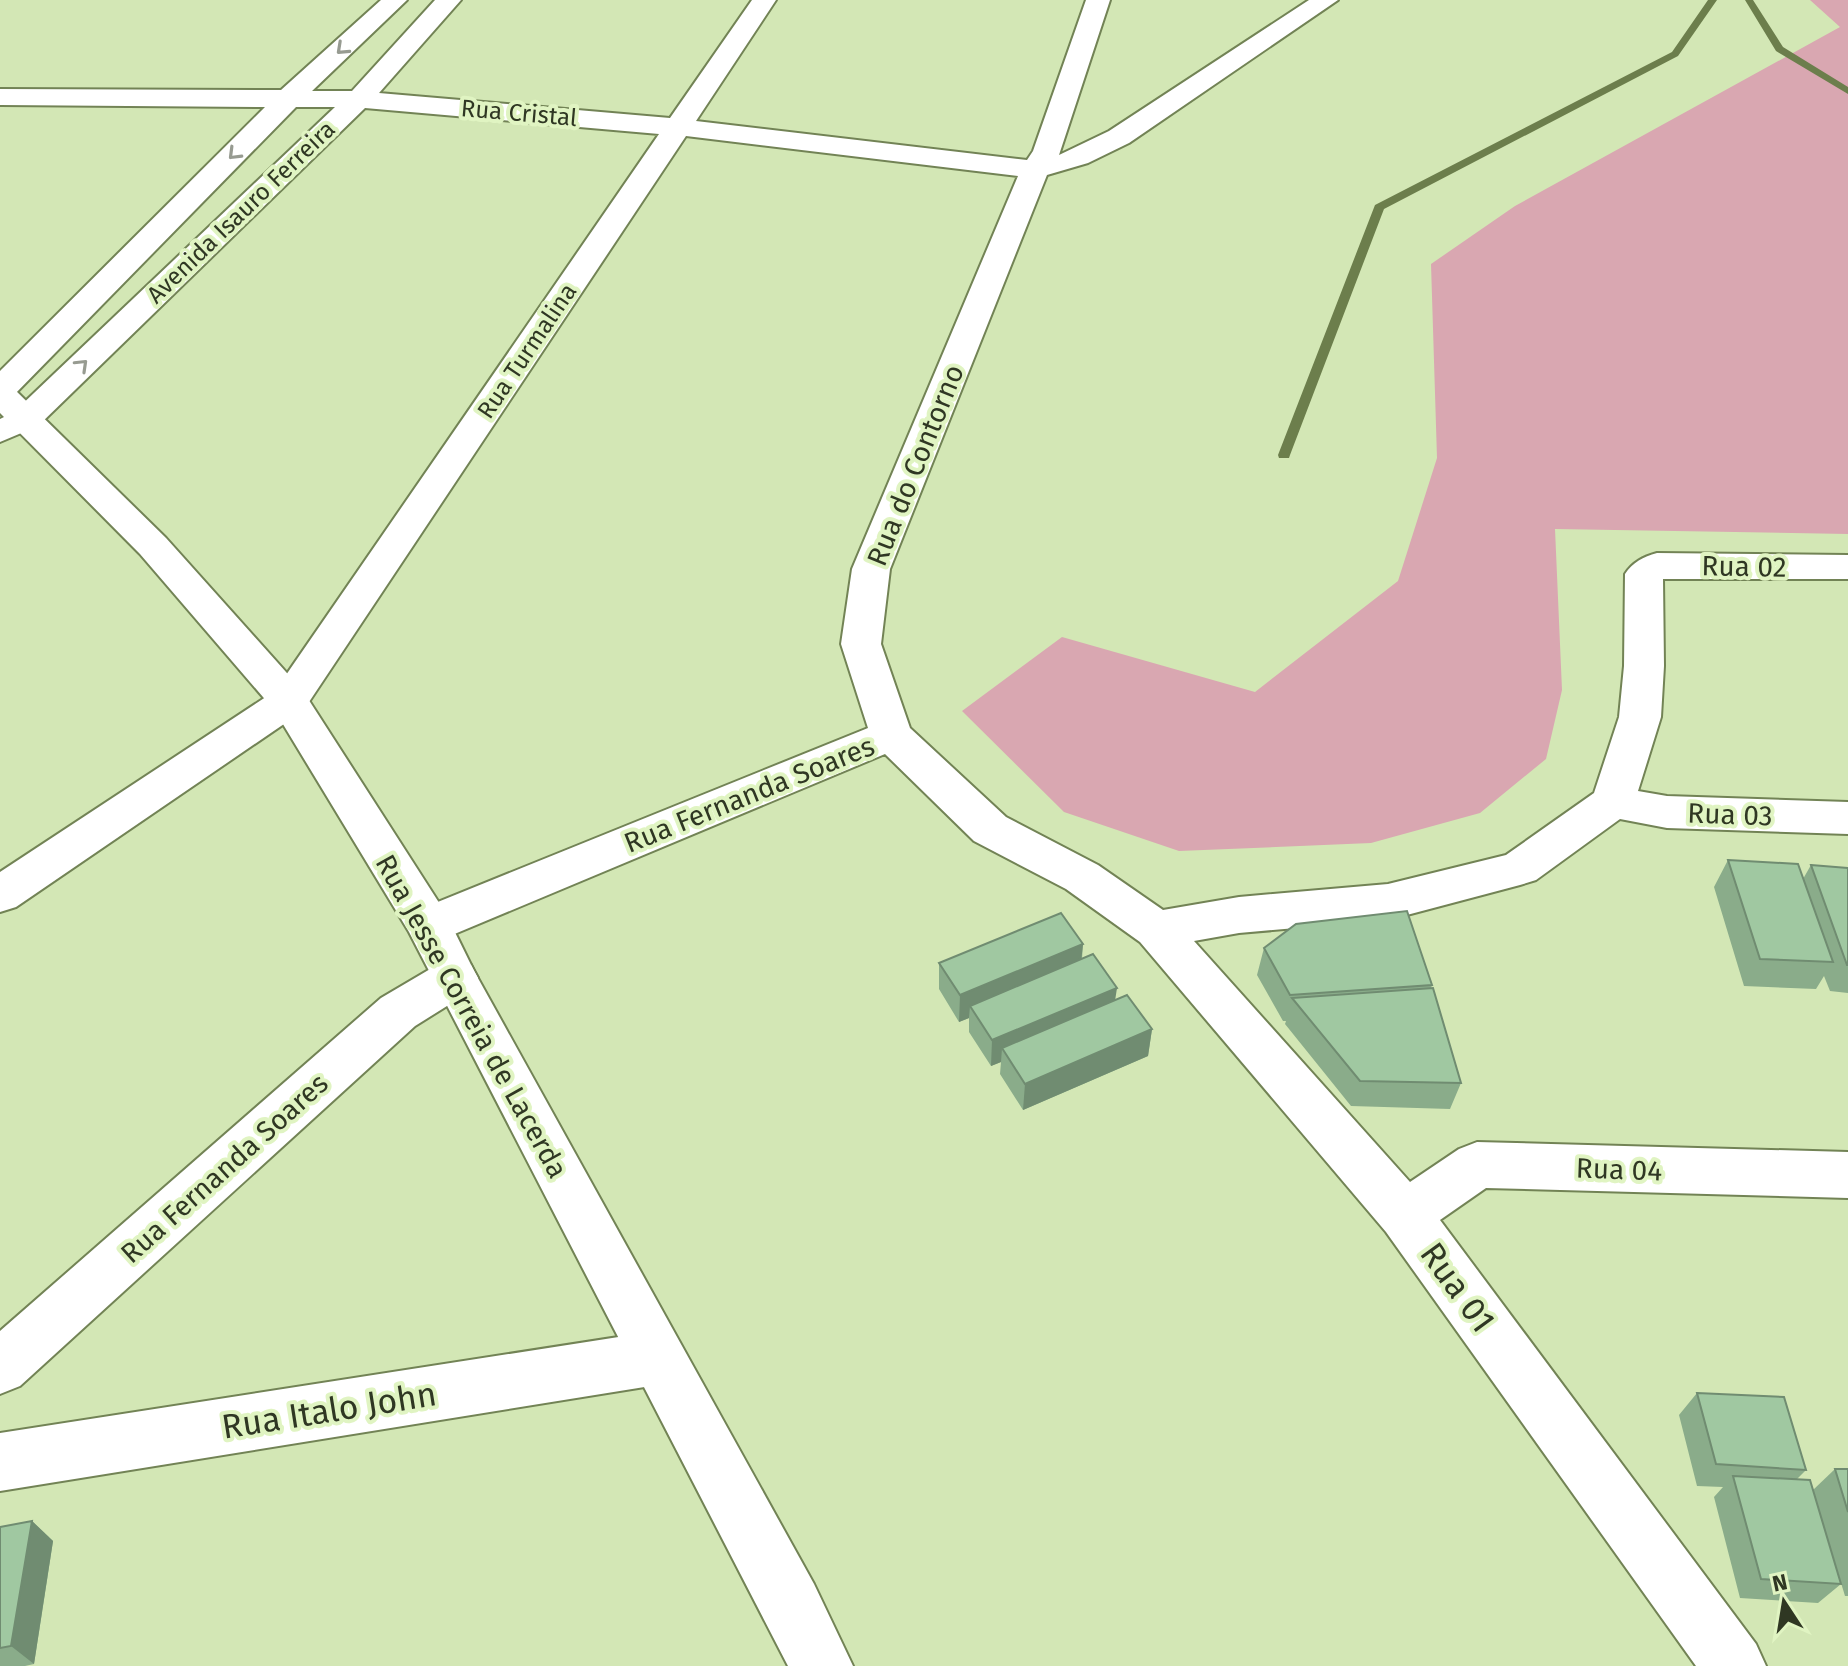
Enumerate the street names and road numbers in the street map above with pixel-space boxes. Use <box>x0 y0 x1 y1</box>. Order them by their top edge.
street label: Rua Cristal <box>460 94 578 132</box>
street label: Avenida Isauro Ferreira <box>141 115 341 309</box>
street label: Rua Turmalina <box>472 278 582 424</box>
street label: Rua do Contorno <box>860 360 971 571</box>
street label: Rua 02 <box>1701 549 1787 584</box>
street label: Rua Fernanda Soares <box>619 729 879 860</box>
street label: Rua 03 <box>1687 797 1773 832</box>
street label: Rua Jesse Correia de Lacerda <box>369 849 574 1184</box>
street label: Rua Fernanda Soares <box>114 1067 335 1270</box>
street label: Rua 04 <box>1575 1152 1663 1188</box>
street label: Rua 01 <box>1411 1235 1504 1340</box>
street label: Rua Italo John <box>219 1373 439 1448</box>

